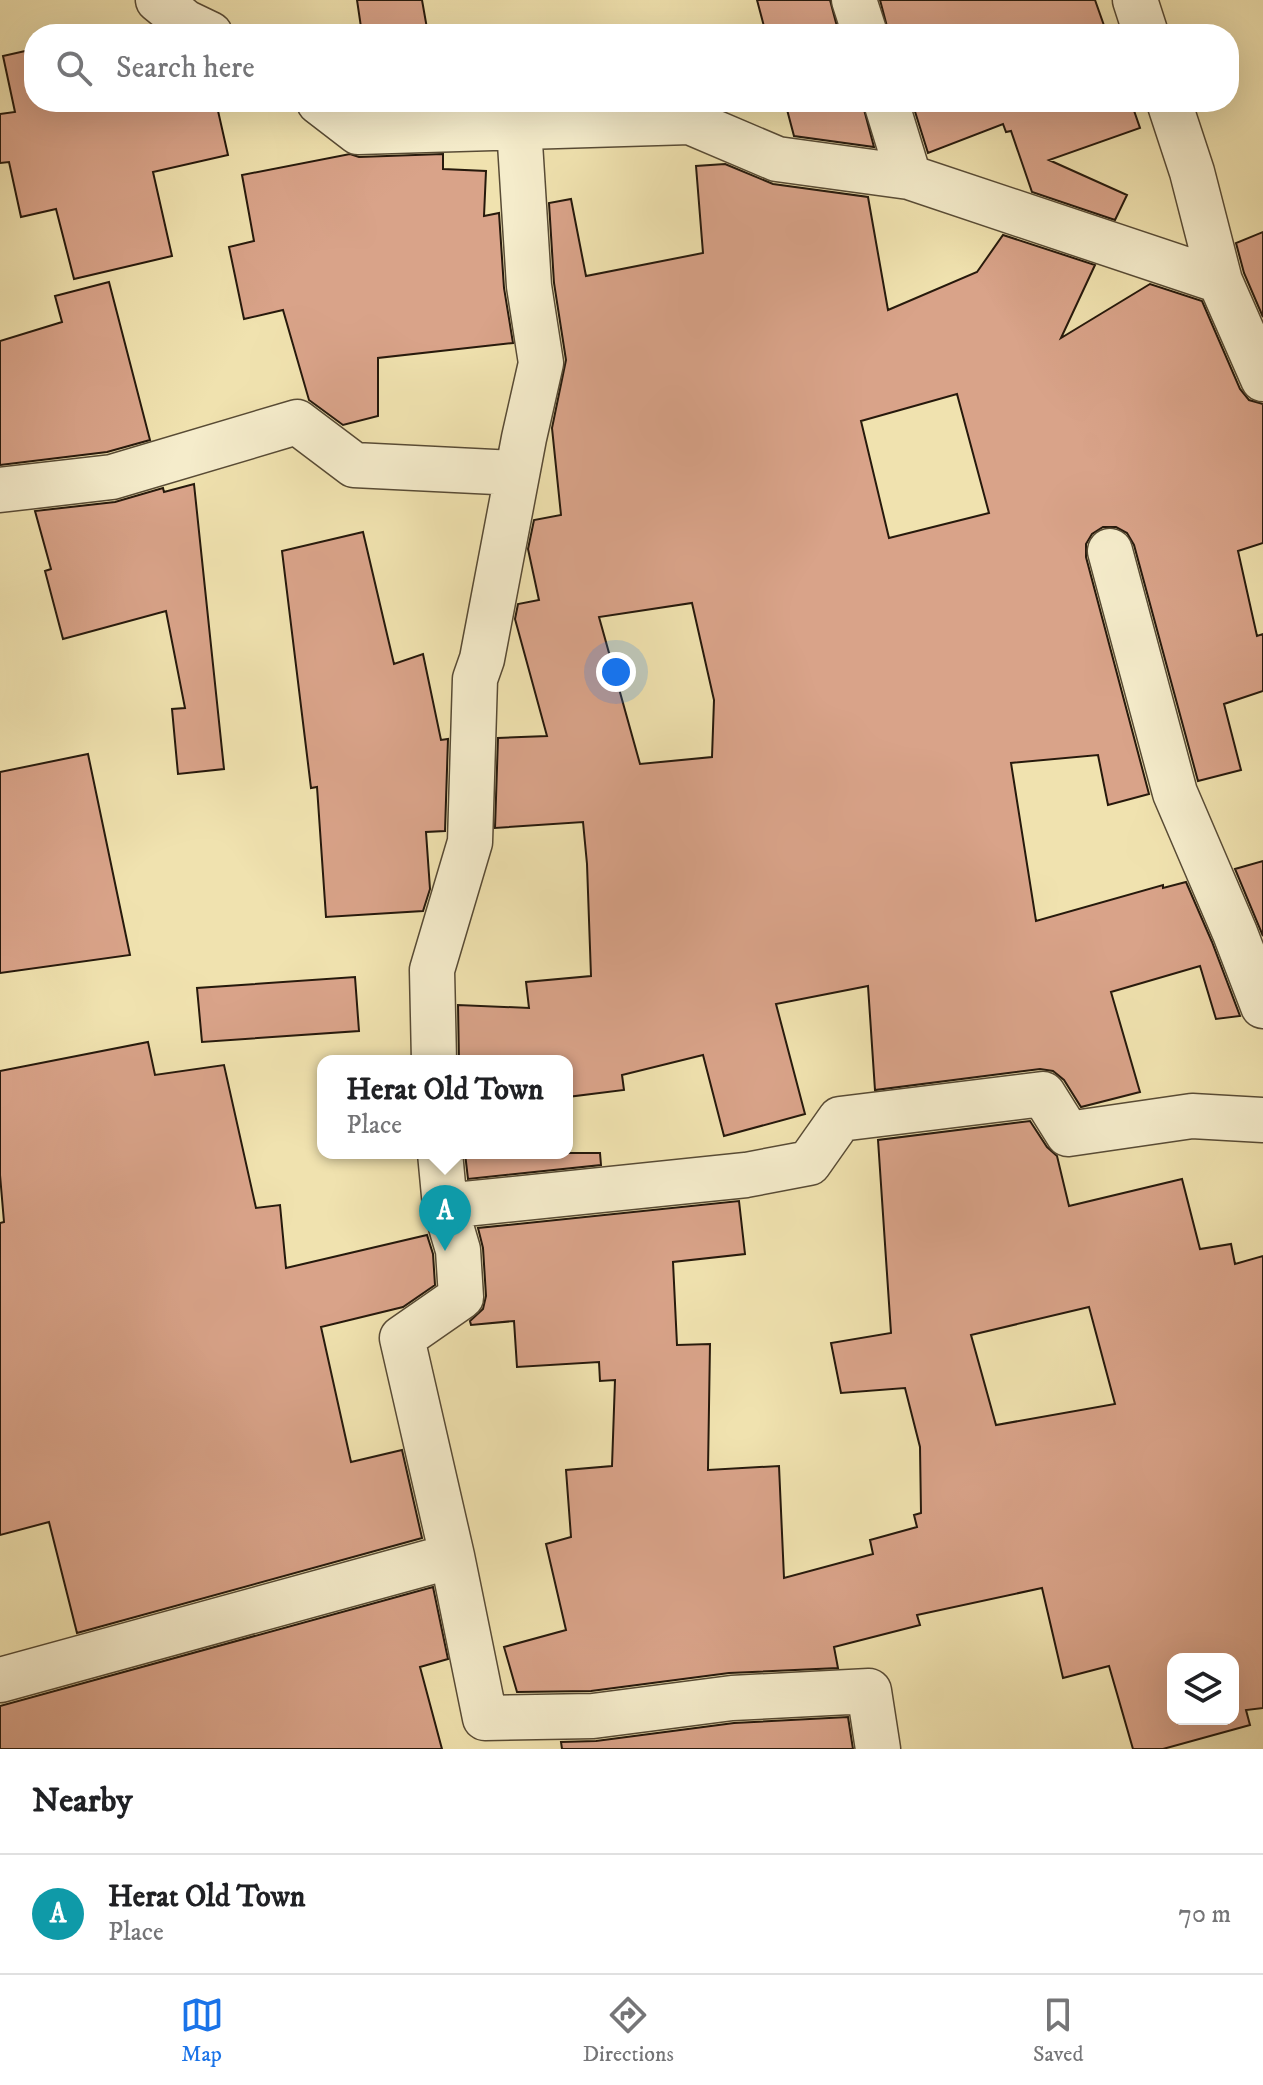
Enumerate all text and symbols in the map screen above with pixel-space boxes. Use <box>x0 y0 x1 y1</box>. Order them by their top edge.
search box <box>24 24 1239 112</box>
icon: search <box>52 46 96 90</box>
text: Search here <box>116 50 255 87</box>
your location <box>596 652 636 692</box>
popup <box>317 1055 573 1159</box>
text: Herat Old Town <box>346 1072 544 1109</box>
text: Place <box>346 1109 402 1142</box>
pin: A <box>419 1185 471 1251</box>
map controls <box>1167 1653 1239 1725</box>
button: layers <box>1167 1653 1239 1725</box>
text: Nearby <box>32 1780 133 1822</box>
text: Herat Old Town <box>108 1879 305 1916</box>
text: A <box>50 1898 66 1931</box>
text: 70 m <box>1178 1898 1231 1931</box>
text: Place <box>108 1916 164 1949</box>
tab: Map <box>180 1993 224 2068</box>
tab: Directions <box>583 1993 674 2068</box>
tab: Saved <box>1033 1993 1083 2068</box>

